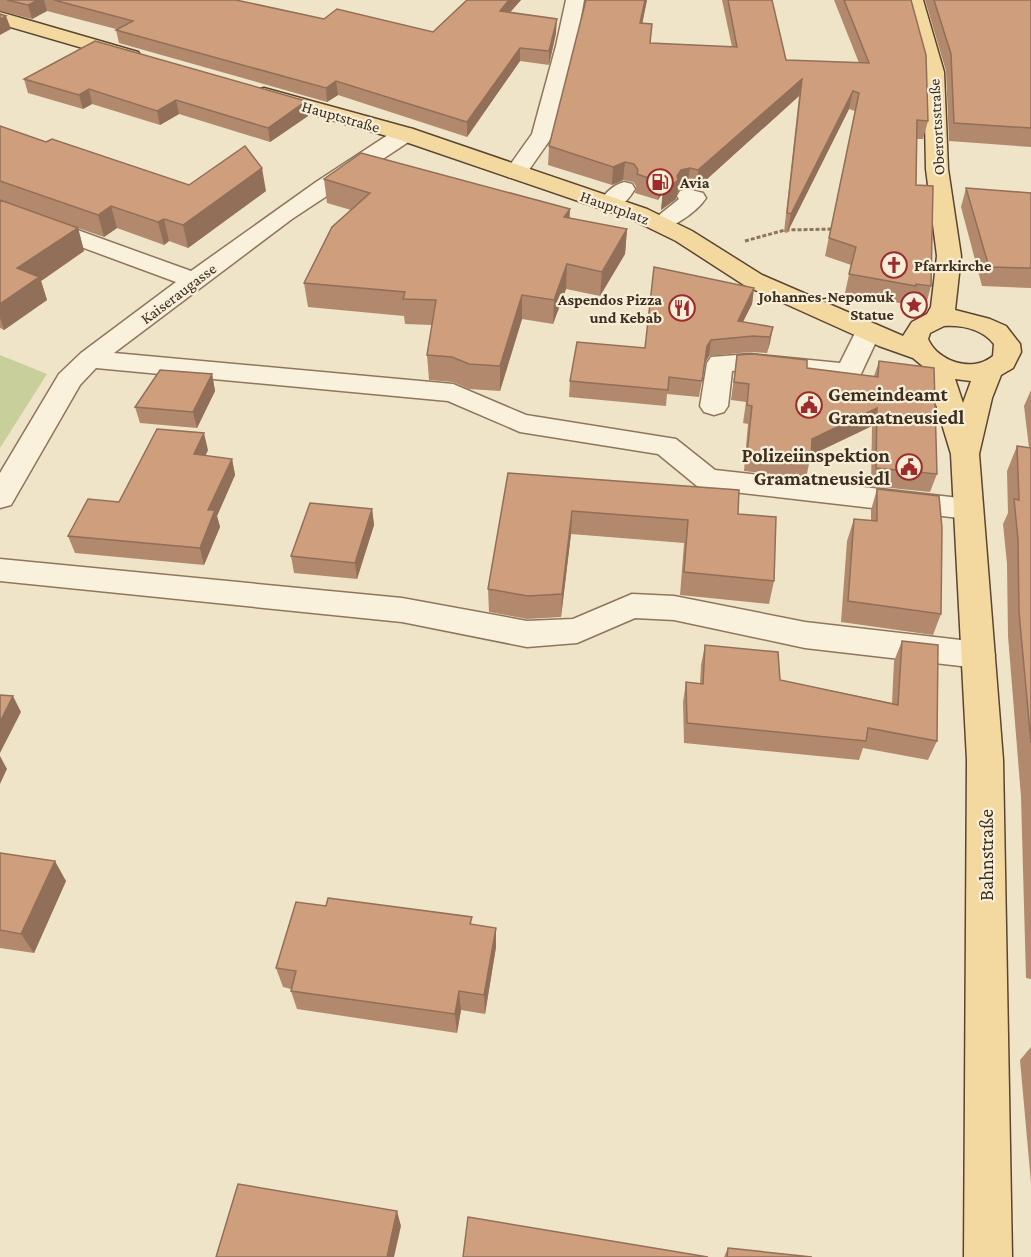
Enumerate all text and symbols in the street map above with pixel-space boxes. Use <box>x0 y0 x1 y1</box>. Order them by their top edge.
street label: Oberortsstraße <box>925 78 948 176</box>
street label: Hauptstraße <box>300 97 382 137</box>
fuel station icon: Avia <box>645 167 675 197</box>
place label: Avia <box>679 174 710 191</box>
street label: Hauptplatz <box>578 187 652 229</box>
church icon: Pfarrkirche <box>879 250 909 280</box>
place label: Pfarrkirche <box>914 257 992 274</box>
street label: Kaiseraugasse <box>137 260 220 328</box>
place label: Johannes-Nepomuk Statue <box>756 288 895 323</box>
place icon: Johannes-Nepomuk Statue <box>899 290 929 320</box>
place label: Aspendos Pizza und Kebab <box>557 291 662 326</box>
restaurant icon: Aspendos Pizza und Kebab <box>667 293 697 323</box>
place label: Gemeindeamt Gramatneusiedl <box>828 383 964 428</box>
public building icon: Gemeindeamt Gramatneusiedl <box>794 390 824 420</box>
place label: Polizeiinspektion Gramatneusiedl <box>742 444 891 489</box>
public building icon: Polizeiinspektion Gramatneusiedl <box>894 452 924 482</box>
street label: Bahnstraße <box>975 809 997 901</box>

